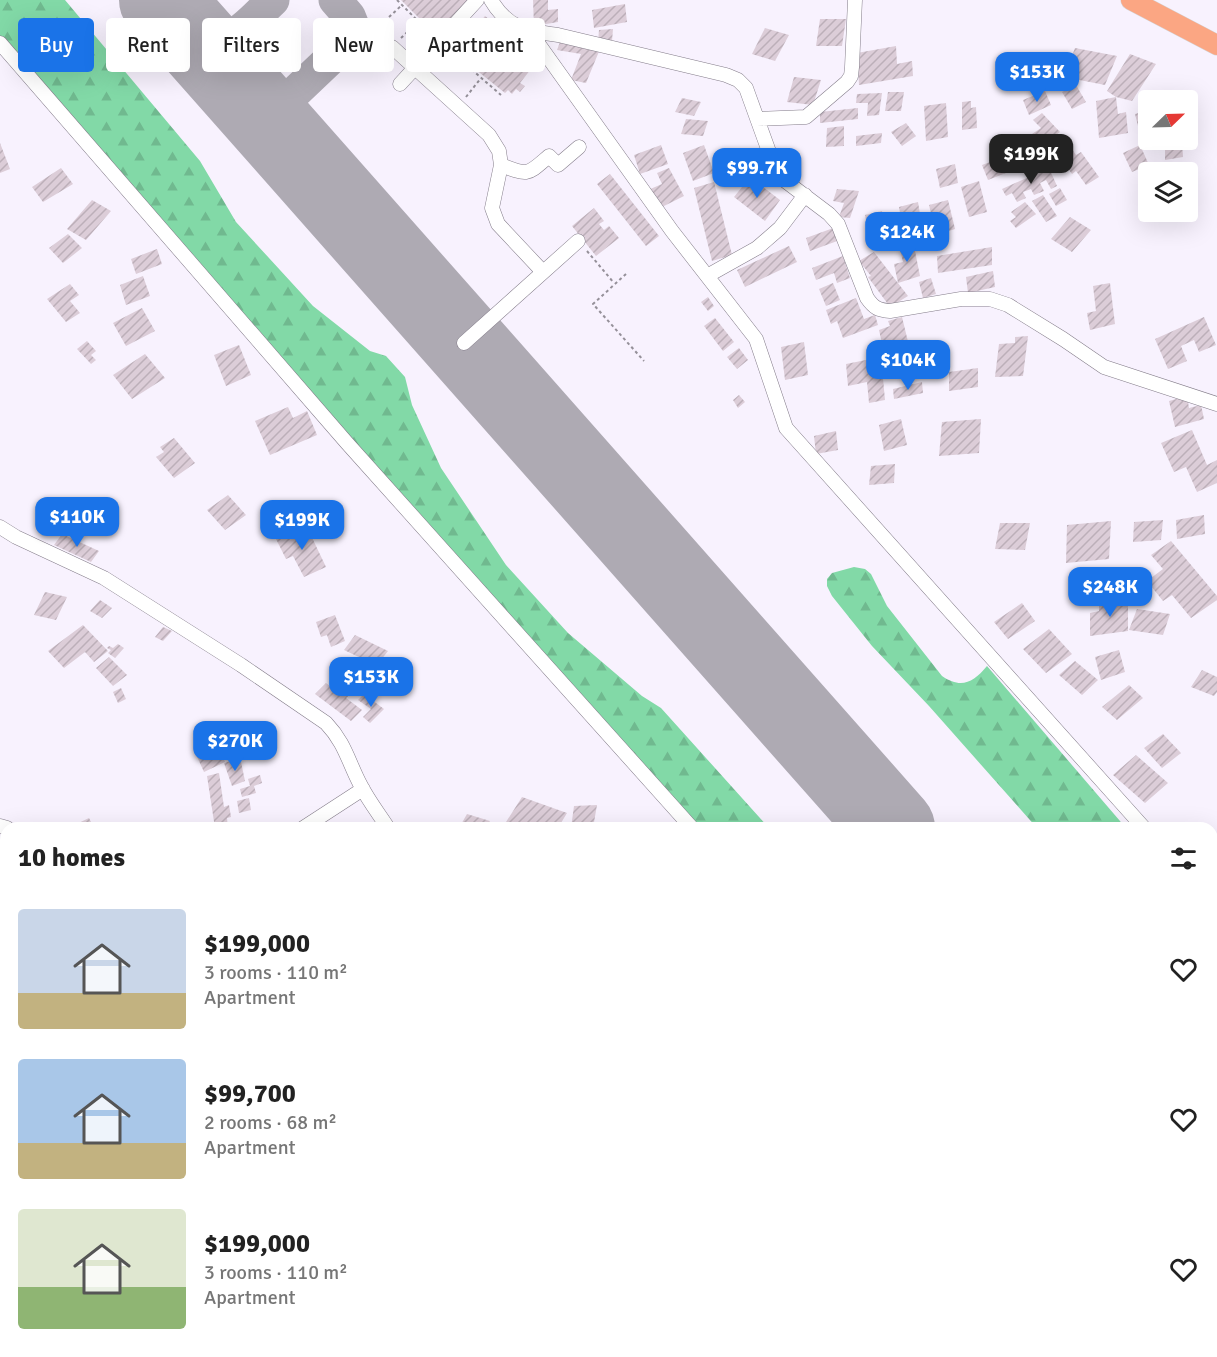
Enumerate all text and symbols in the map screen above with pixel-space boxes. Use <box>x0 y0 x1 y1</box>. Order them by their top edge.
chip: Buy <box>18 18 94 72</box>
chip: Rent <box>106 18 190 72</box>
chip: Filters <box>202 18 301 72</box>
chip: New <box>313 18 394 72</box>
chip: Apartment <box>406 18 545 72</box>
pin: $153K <box>995 52 1079 103</box>
text: $153K <box>1009 59 1065 84</box>
north arrow <box>1138 90 1198 150</box>
map controls <box>1138 90 1198 222</box>
pin: $199K <box>989 134 1073 185</box>
text: $199K <box>1003 141 1059 166</box>
pin: $99.7K <box>708 148 806 199</box>
text: $99.7K <box>726 155 788 180</box>
button: layers <box>1138 162 1198 222</box>
pin: $124K <box>865 212 949 263</box>
text: $124K <box>879 219 935 244</box>
pin: $104K <box>866 340 950 391</box>
text: $104K <box>880 347 936 372</box>
pin: $110K <box>35 497 119 548</box>
pin: $199K <box>260 500 344 551</box>
text: $110K <box>49 504 105 529</box>
text: $199K <box>274 507 330 532</box>
pin: $248K <box>1068 567 1152 618</box>
text: $248K <box>1082 574 1138 599</box>
pin: $153K <box>329 657 413 708</box>
text: $153K <box>343 664 399 689</box>
pin: $270K <box>193 721 277 772</box>
text: $270K <box>207 728 263 753</box>
text: 10 homes <box>18 842 125 874</box>
icon: filters <box>1167 842 1200 875</box>
text: $199,000 <box>204 928 310 960</box>
icon: home <box>66 933 138 1005</box>
icon: heart <box>1167 953 1200 986</box>
text: 3 rooms · 110 m² <box>204 960 348 985</box>
text: Apartment <box>204 985 296 1010</box>
text: $99,700 <box>204 1078 296 1110</box>
icon: home <box>66 1083 138 1155</box>
icon: heart <box>1167 1103 1200 1136</box>
text: 2 rooms · 68 m² <box>204 1110 337 1135</box>
text: Apartment <box>204 1135 296 1160</box>
text: $199,000 <box>204 1228 310 1260</box>
icon: home <box>66 1233 138 1305</box>
icon: heart <box>1167 1253 1200 1286</box>
text: 3 rooms · 110 m² <box>204 1260 348 1285</box>
text: Apartment <box>204 1285 296 1310</box>

